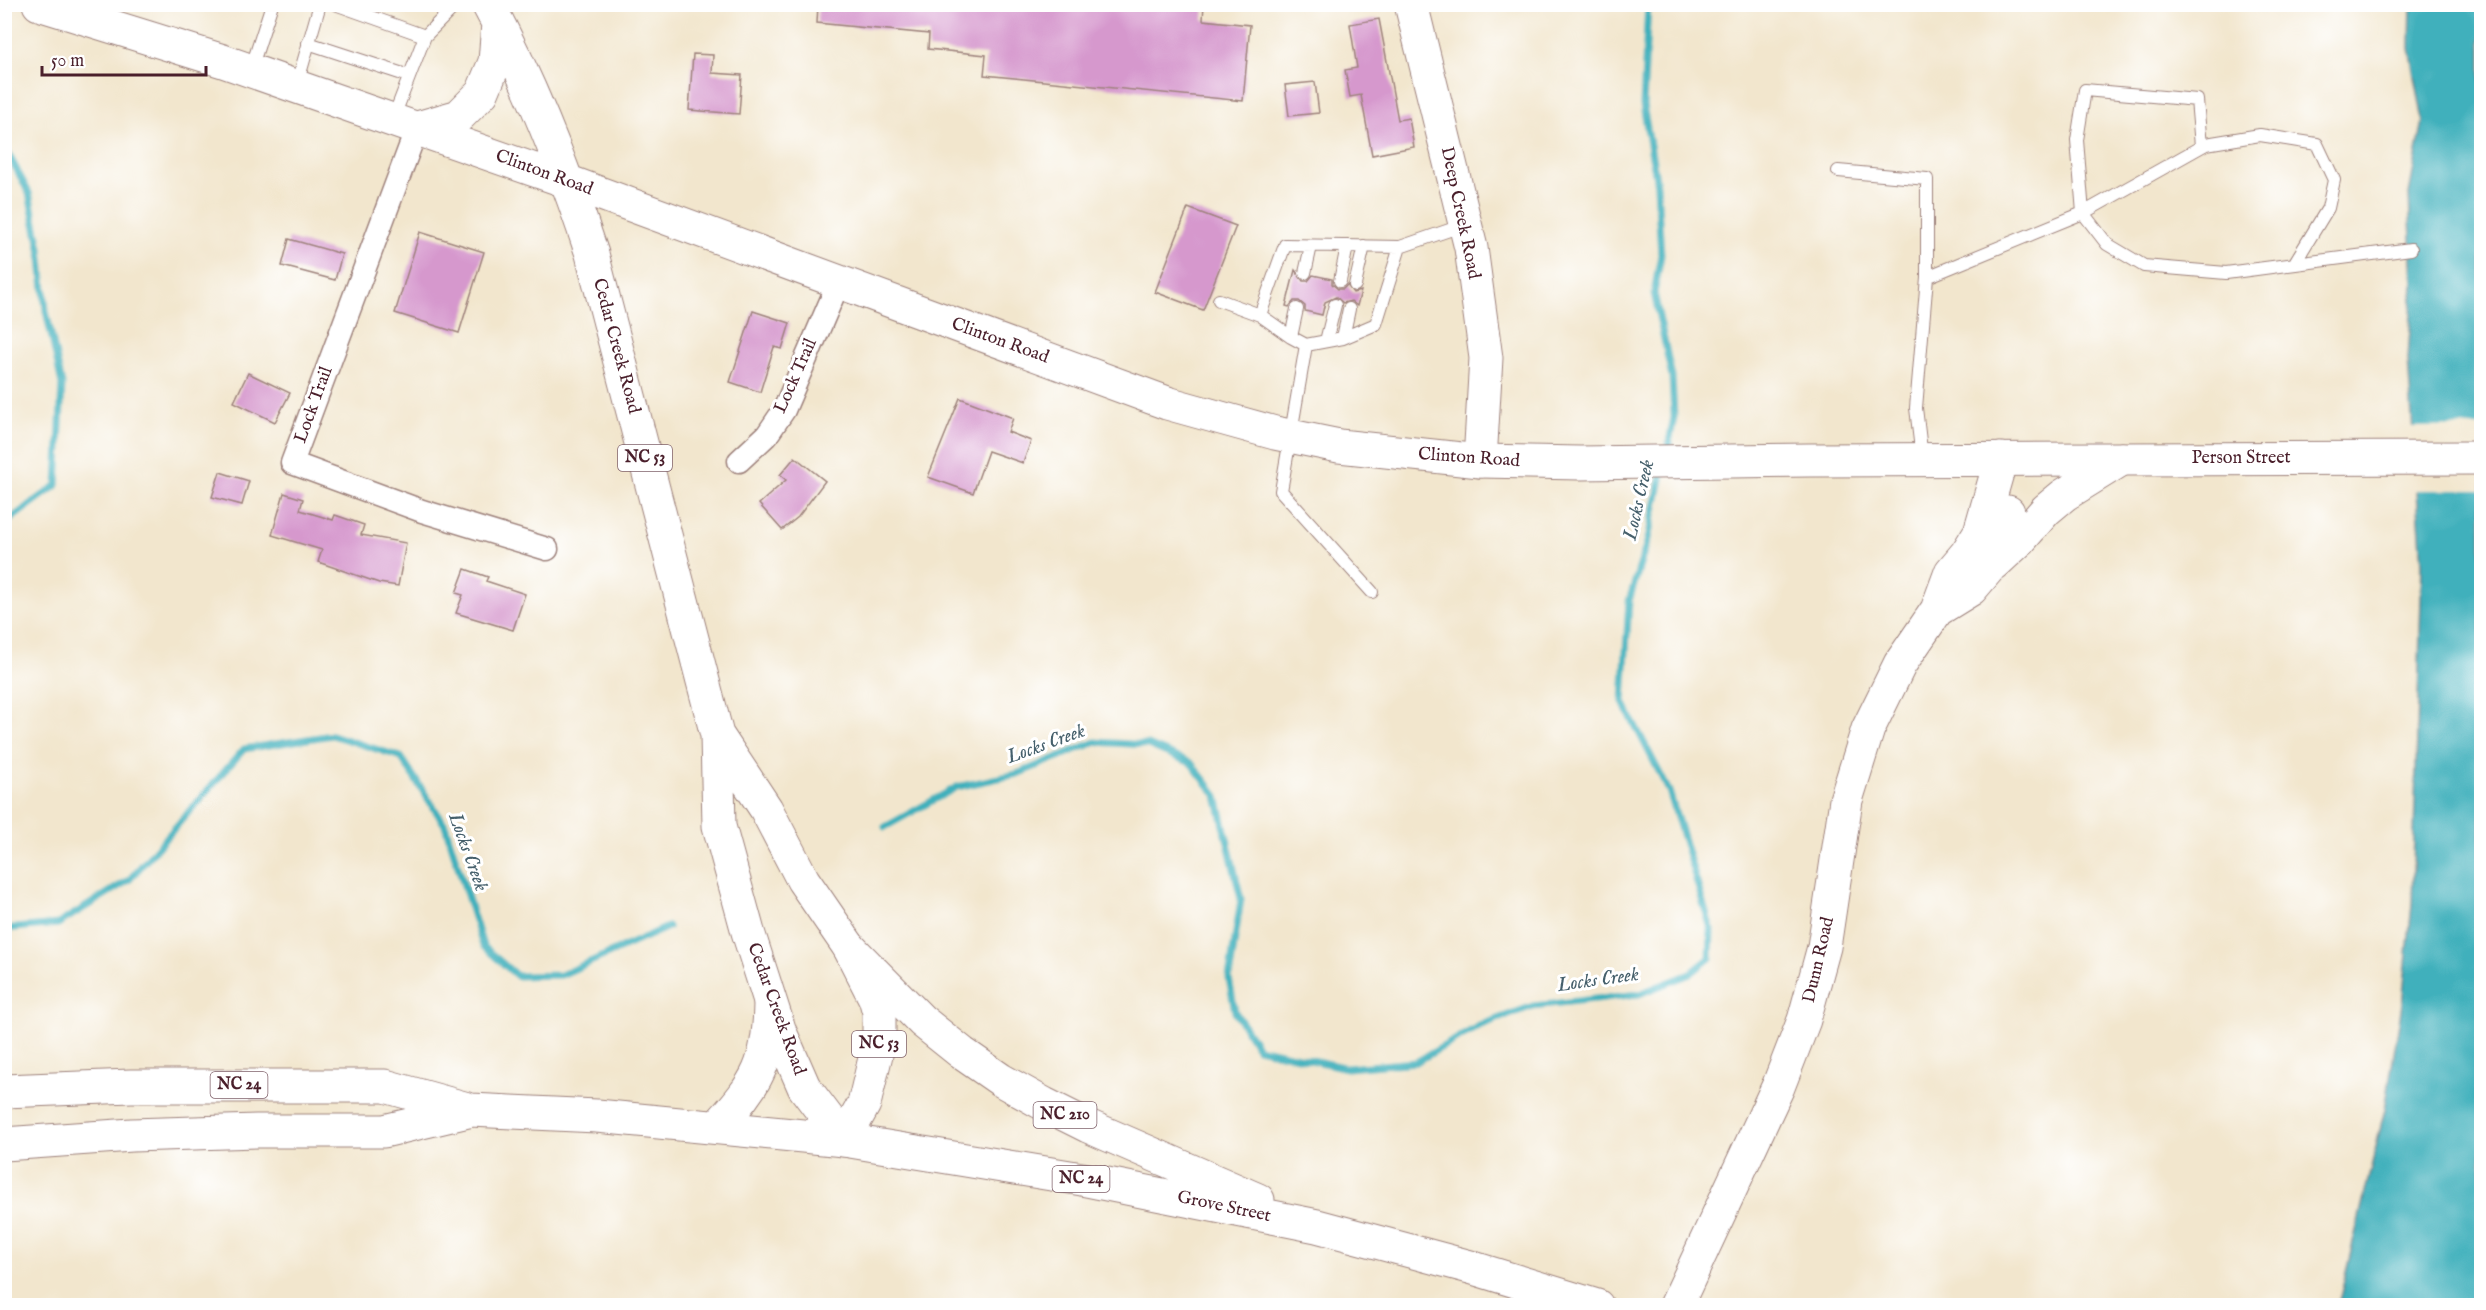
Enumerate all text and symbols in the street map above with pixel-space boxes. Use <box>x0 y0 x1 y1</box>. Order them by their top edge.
scale bar <box>42 39 206 77</box>
text: 50 m <box>51 50 84 73</box>
street label: Clinton Road <box>492 145 596 201</box>
street label: Deep Creek Road <box>1435 145 1485 282</box>
street label: Cedar Creek Road <box>587 276 645 417</box>
street label: Clinton Road <box>948 313 1052 369</box>
street label: Lock Trail <box>769 335 823 417</box>
street label: Lock Trail <box>290 363 338 446</box>
street label: Clinton Road <box>1417 443 1521 473</box>
road number: NC 53 <box>618 445 672 471</box>
street label: Person Street <box>2191 447 2291 470</box>
water label: Locks Creek <box>1617 457 1660 544</box>
water label: Locks Creek <box>1002 718 1089 770</box>
water label: Locks Creek <box>442 808 494 895</box>
street label: Dunn Road <box>1798 914 1840 1005</box>
street label: Cedar Creek Road <box>741 940 811 1079</box>
water label: Locks Creek <box>1555 962 1640 998</box>
road number: NC 53 <box>852 1031 906 1057</box>
road number: NC 24 <box>210 1072 268 1098</box>
road number: NC 210 <box>1034 1102 1096 1128</box>
road number: NC 24 <box>1052 1166 1110 1192</box>
street label: Grove Street <box>1175 1186 1273 1228</box>

